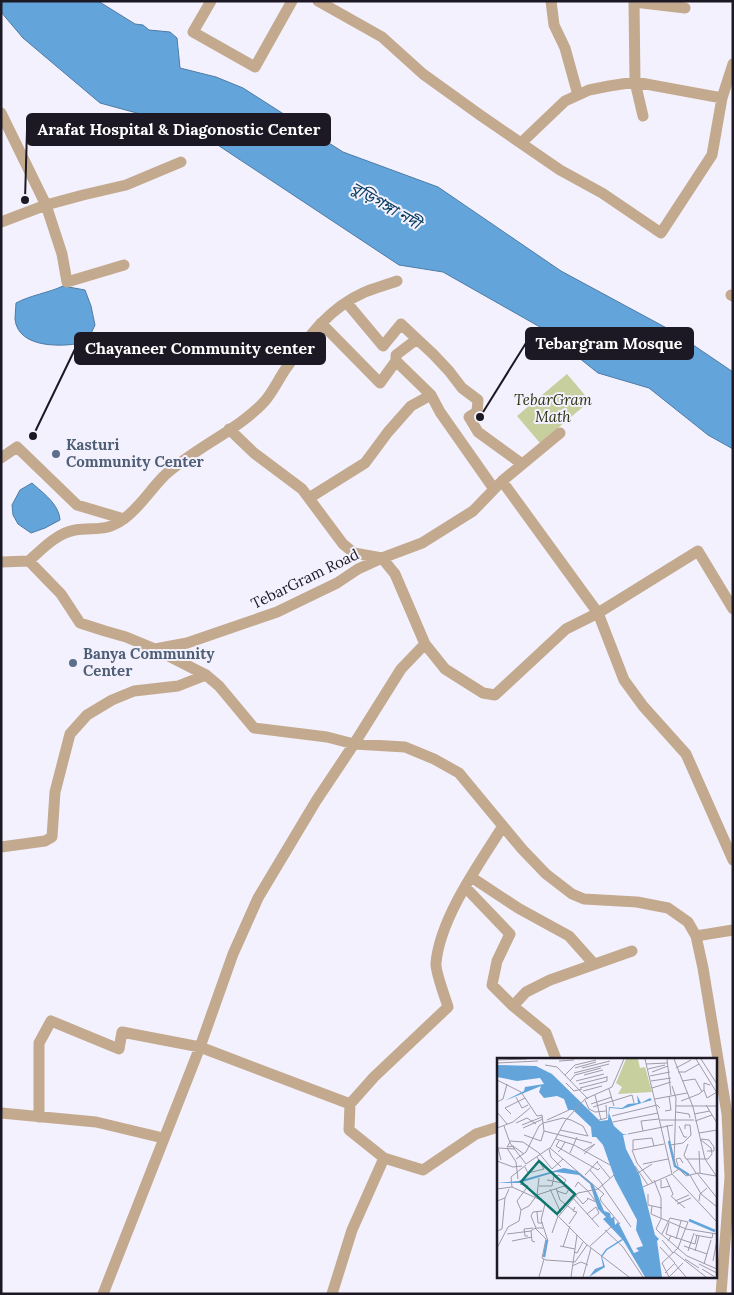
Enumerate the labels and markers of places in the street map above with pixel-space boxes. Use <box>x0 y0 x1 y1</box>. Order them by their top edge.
callout: Arafat Hospital & Diagonostic Center <box>27 114 330 145</box>
callout: Tebargram Mosque <box>526 328 693 359</box>
callout: Chayaneer Community center <box>75 333 325 364</box>
place label: Kasturi Community Center <box>66 435 205 471</box>
marker: Kasturi Community Center <box>50 448 62 460</box>
place label: Banya Community Center <box>83 644 215 680</box>
marker: Banya Community Center <box>67 657 79 669</box>

